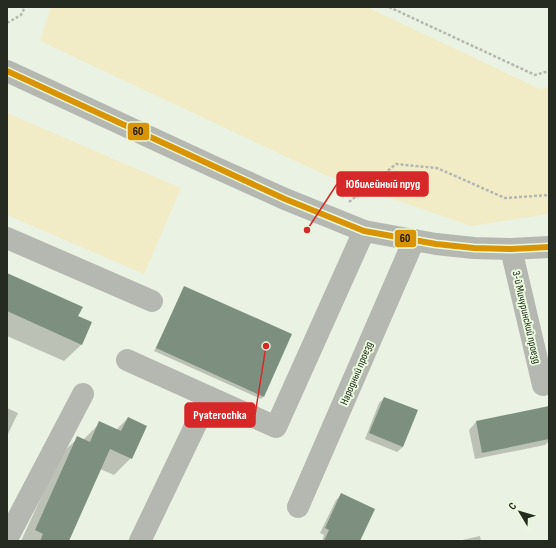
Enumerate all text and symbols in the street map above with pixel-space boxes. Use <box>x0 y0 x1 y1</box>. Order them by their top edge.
line badge: 60 <box>127 122 150 141</box>
text: 60 <box>133 125 143 138</box>
callout: Юбилейный пруд <box>337 172 428 196</box>
text: Юбилейный пруд <box>346 177 420 192</box>
line badge: 60 <box>394 229 417 248</box>
text: 60 <box>400 232 410 245</box>
street label: 3-й Мичуринский проезд <box>510 269 544 365</box>
street label: Народный проезд <box>337 340 376 407</box>
callout: Pyaterochka <box>185 403 255 427</box>
text: Pyaterochka <box>193 408 247 423</box>
north arrow <box>500 492 540 532</box>
text: С <box>506 500 520 512</box>

